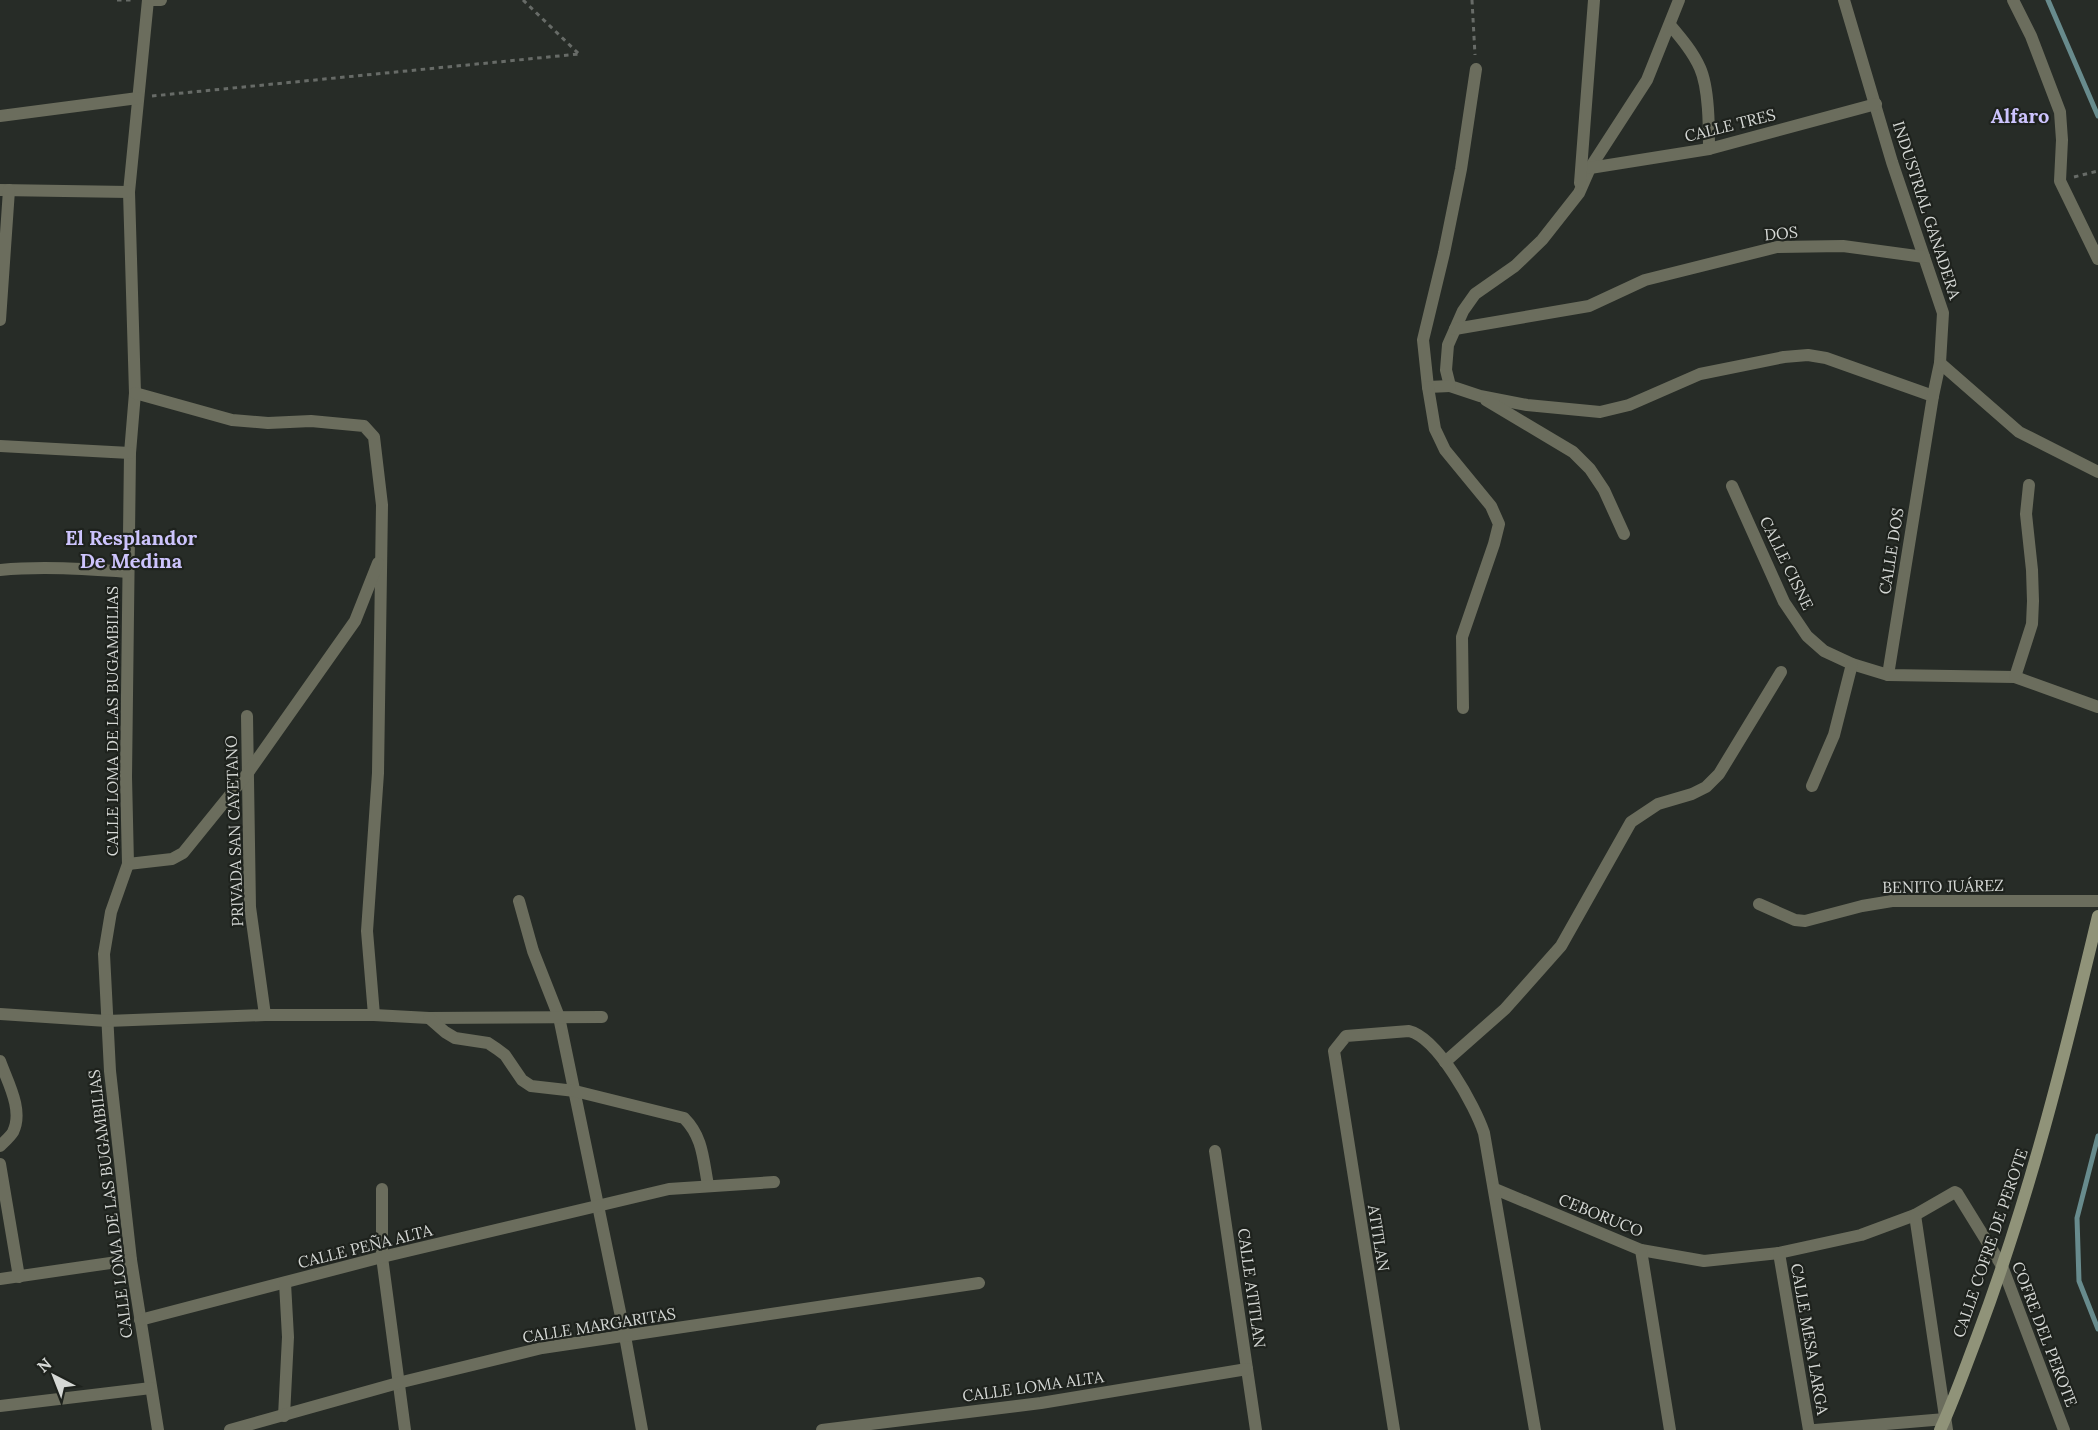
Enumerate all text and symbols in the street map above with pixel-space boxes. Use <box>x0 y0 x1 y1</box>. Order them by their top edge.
district label: Alfaro <box>1991 103 2049 128</box>
street label: CALLE TRES <box>1682 104 1778 146</box>
street label: INDUSTRIAL GANADERA <box>1889 118 1966 303</box>
street label: DOS <box>1763 222 1799 244</box>
street label: CALLE DOS <box>1874 506 1908 596</box>
street label: CALLE CISNE <box>1756 513 1818 613</box>
district label: El Resplandor De Medina <box>65 525 197 573</box>
street label: CALLE LOMA DE LAS BUGAMBILIAS <box>102 586 122 856</box>
street label: PRIVADA SAN CAYETANO <box>221 735 247 927</box>
street label: BENITO JUÁREZ <box>1882 875 2004 897</box>
street label: CALLE LOMA DE LAS BUGAMBILIAS <box>84 1069 136 1339</box>
street label: CALLE COFRE DE PEROTE <box>1948 1146 2032 1340</box>
street label: CEBORUCO <box>1556 1189 1646 1241</box>
street label: ATITLAN <box>1364 1202 1394 1273</box>
street label: CALLE PEÑA ALTA <box>296 1219 435 1272</box>
street label: CALLE ATITLAN <box>1234 1227 1270 1349</box>
street label: COFRE DEL PEROTE <box>2008 1258 2082 1410</box>
street label: CALLE MESA LARGA <box>1787 1262 1833 1417</box>
street label: CALLE MARGARITAS <box>521 1303 677 1347</box>
north arrow <box>24 1346 84 1406</box>
text: N <box>33 1353 55 1376</box>
street label: CALLE LOMA ALTA <box>961 1366 1106 1406</box>

